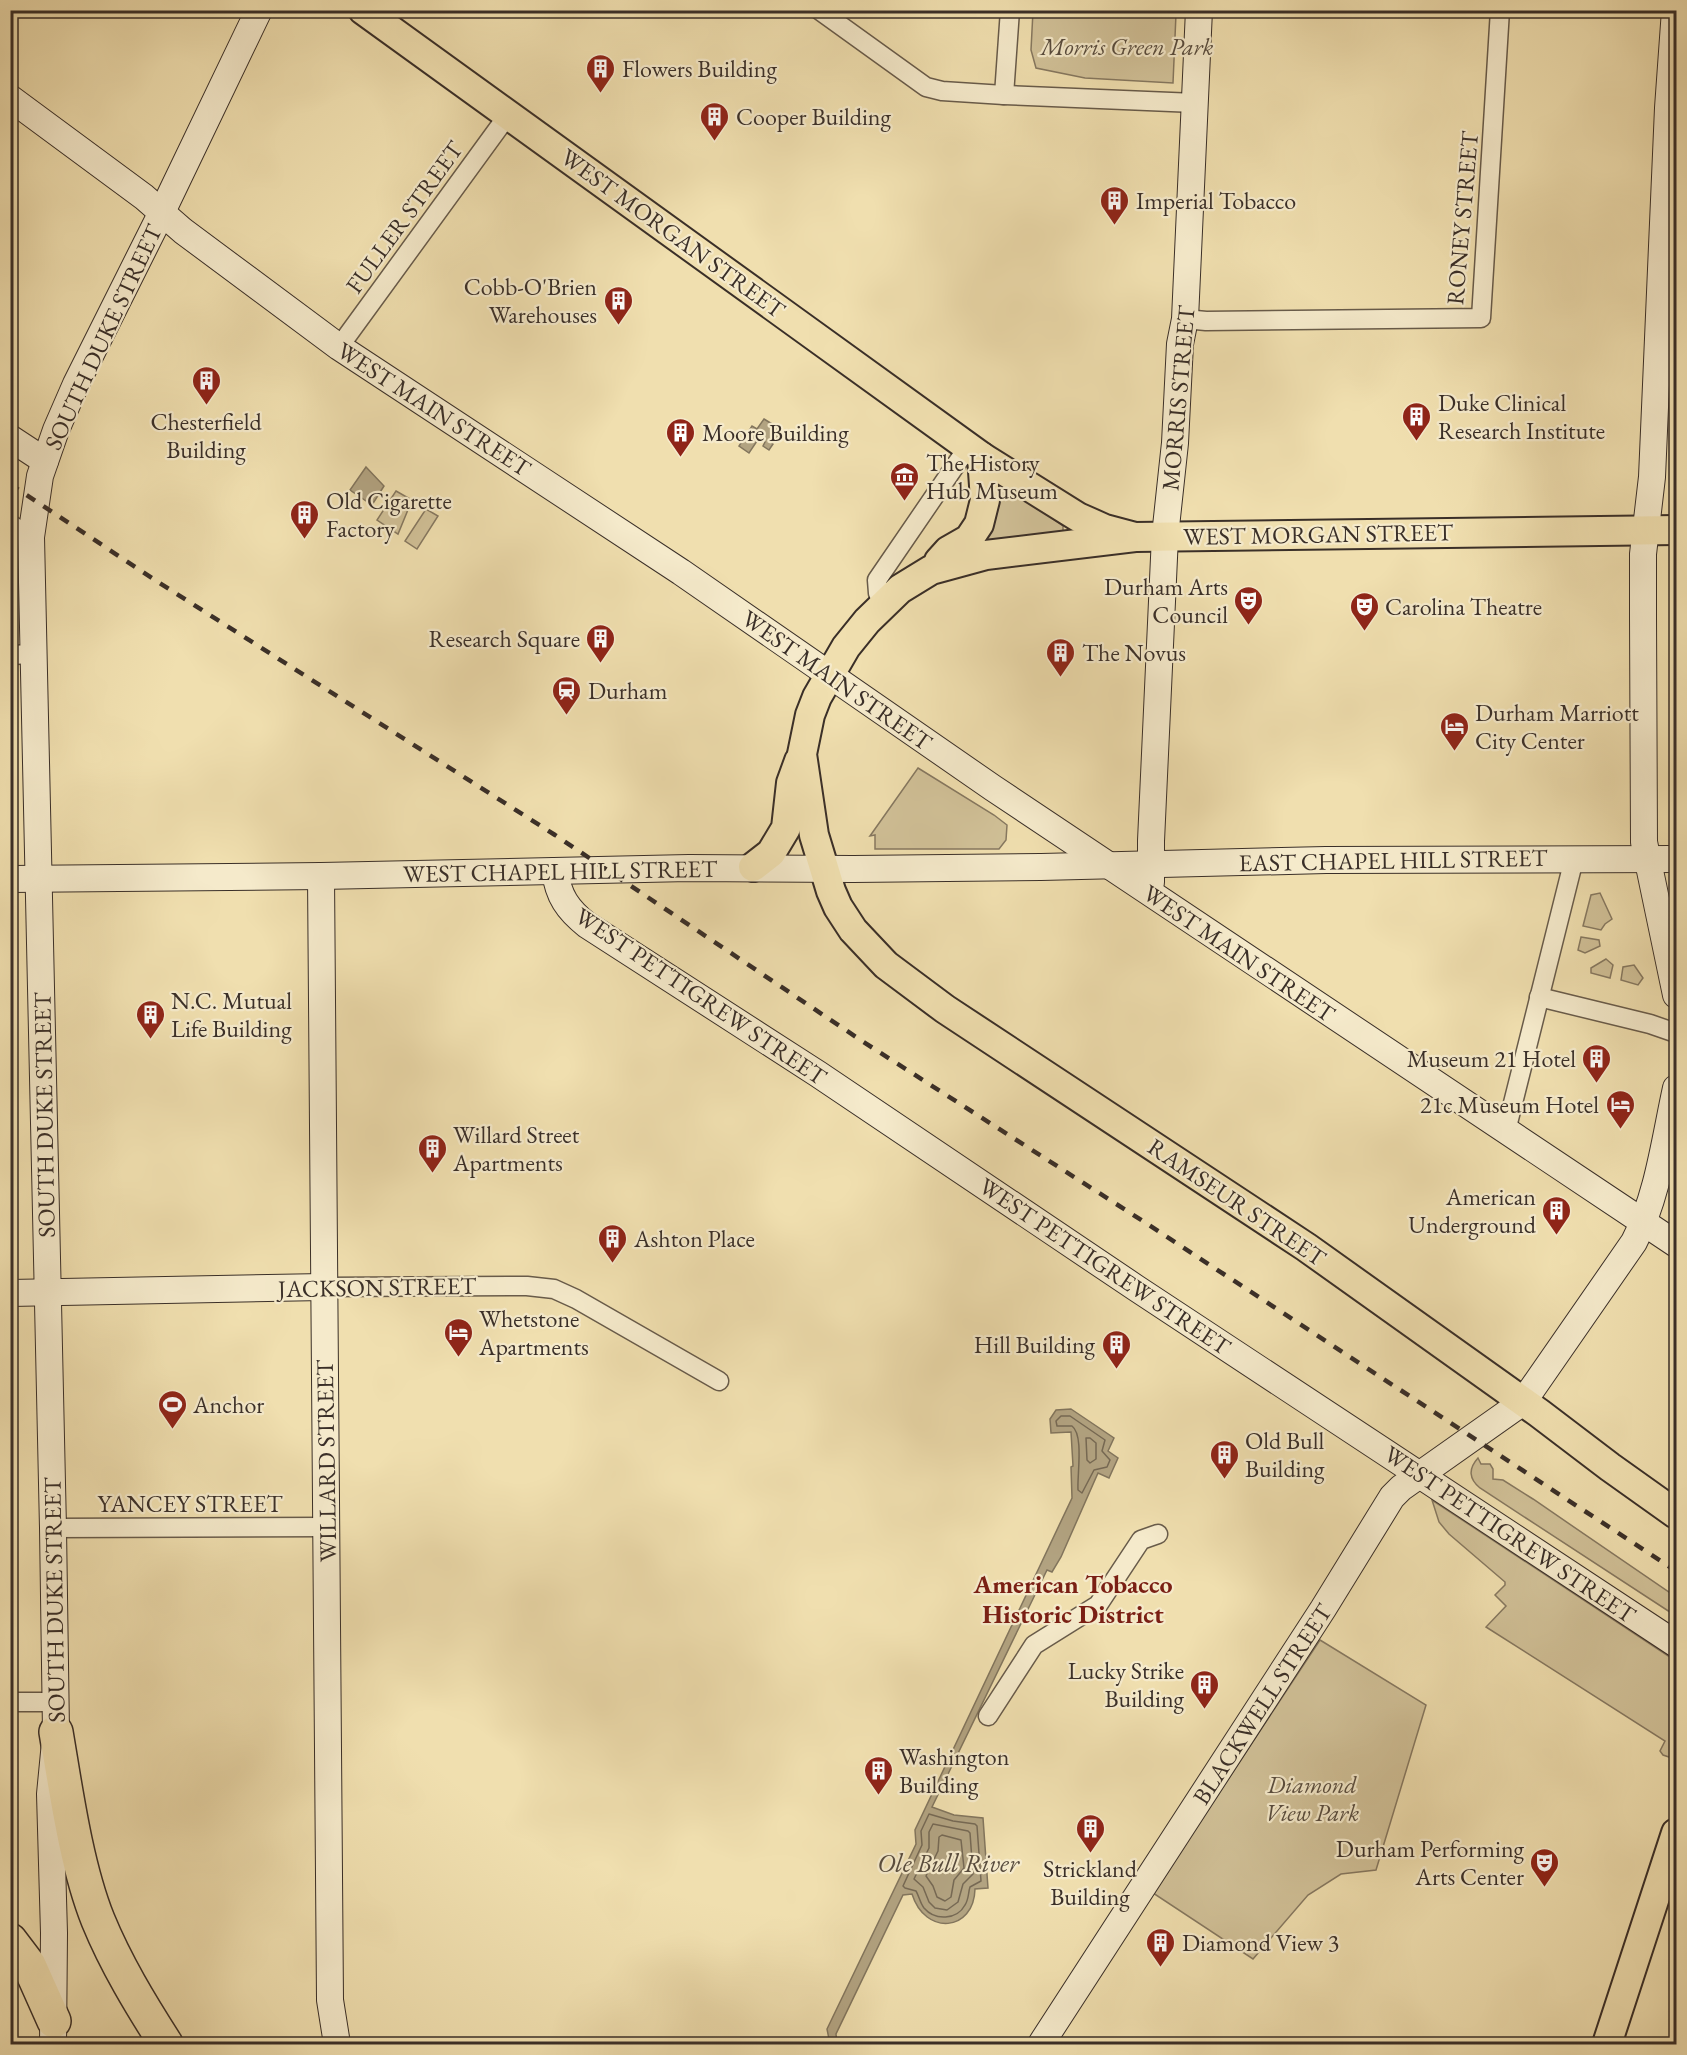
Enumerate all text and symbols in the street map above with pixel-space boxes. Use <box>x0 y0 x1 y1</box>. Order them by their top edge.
park label: Morris Green Park <box>1039 31 1213 62</box>
building icon: Flowers Building <box>585 52 617 94</box>
place label: Flowers Building <box>622 53 777 84</box>
building icon: Cooper Building <box>699 100 731 142</box>
place label: Cooper Building <box>736 101 892 132</box>
street label: RONEY STREET <box>1439 129 1485 306</box>
street label: FULLER STREET <box>338 134 470 299</box>
street label: WEST MORGAN STREET <box>555 141 792 325</box>
building icon: Imperial Tobacco <box>1099 184 1131 226</box>
place label: Imperial Tobacco <box>1136 185 1296 216</box>
street label: SOUTH DUKE STREET <box>37 218 169 455</box>
place label: Cobb-O'Brien Warehouses <box>464 271 597 330</box>
building icon: Cobb-O'Brien Warehouses <box>602 284 634 326</box>
street label: MORRIS STREET <box>1154 303 1202 492</box>
street label: WEST MAIN STREET <box>331 335 538 484</box>
building icon: Chesterfield Building <box>190 364 222 406</box>
place label: Duke Clinical Research Institute <box>1438 387 1605 446</box>
building icon: Duke Clinical Research Institute <box>1401 400 1433 442</box>
place label: Chesterfield Building <box>150 406 262 465</box>
building icon: Moore Building <box>665 416 697 458</box>
place label: Moore Building <box>702 417 849 448</box>
place label: The History Hub Museum <box>926 447 1058 506</box>
museum icon: The History Hub Museum <box>889 460 921 502</box>
place label: Old Cigarette Factory <box>326 485 452 544</box>
building icon: Old Cigarette Factory <box>289 498 321 540</box>
street label: WEST MORGAN STREET <box>1183 516 1454 552</box>
place label: Durham Arts Council <box>1104 571 1228 630</box>
theatre icon: Durham Arts Council <box>1233 584 1265 626</box>
theatre icon: Carolina Theatre <box>1348 590 1380 632</box>
place label: Carolina Theatre <box>1385 591 1542 622</box>
street label: WEST MAIN STREET <box>736 603 939 758</box>
building icon: Research Square <box>585 622 617 664</box>
place label: Research Square <box>429 623 580 654</box>
building icon: The Novus <box>1045 636 1077 678</box>
place label: The Novus <box>1082 637 1186 668</box>
station icon: Durham <box>551 674 583 716</box>
place label: Durham <box>588 675 668 706</box>
place label: Durham Marriott City Center <box>1475 697 1639 756</box>
hotel icon: Durham Marriott City Center <box>1438 710 1470 752</box>
street label: EAST CHAPEL HILL STREET <box>1238 842 1549 878</box>
street label: WEST CHAPEL HILL STREET <box>403 853 718 889</box>
street label: WEST MAIN STREET <box>1137 877 1342 1029</box>
street label: WEST PETTIGREW STREET <box>569 900 834 1092</box>
place label: N.C. Mutual Life Building <box>171 985 292 1044</box>
street label: SOUTH DUKE STREET <box>26 991 62 1238</box>
building icon: N.C. Mutual Life Building <box>134 998 166 1040</box>
building icon: Museum 21 Hotel <box>1581 1042 1613 1084</box>
place label: Museum 21 Hotel <box>1407 1043 1576 1074</box>
hotel icon: 21c Museum Hotel <box>1604 1088 1636 1130</box>
place label: 21c Museum Hotel <box>1420 1089 1599 1120</box>
place label: Willard Street Apartments <box>452 1119 580 1178</box>
street label: RAMSEUR STREET <box>1142 1131 1333 1274</box>
building icon: Willard Street Apartments <box>416 1132 448 1174</box>
street label: WEST PETTIGREW STREET <box>973 1170 1238 1362</box>
place label: American Underground <box>1408 1181 1537 1240</box>
building icon: American Underground <box>1541 1194 1573 1236</box>
building icon: Ashton Place <box>597 1222 629 1264</box>
place label: Ashton Place <box>633 1223 755 1254</box>
street label: JACKSON STREET <box>276 1270 477 1304</box>
place label: Whetstone Apartments <box>478 1303 589 1362</box>
hotel icon: Whetstone Apartments <box>442 1316 474 1358</box>
building icon: Hill Building <box>1100 1328 1132 1370</box>
place label: Hill Building <box>974 1329 1096 1360</box>
street label: WILLARD STREET <box>309 1359 343 1562</box>
sports icon: Anchor <box>156 1388 188 1430</box>
place label: Anchor <box>192 1389 264 1420</box>
place label: Old Bull Building <box>1245 1425 1325 1484</box>
building icon: Old Bull Building <box>1208 1438 1240 1480</box>
street label: WEST PETTIGREW STREET <box>1378 1438 1643 1630</box>
street label: SOUTH DUKE STREET <box>36 1476 72 1723</box>
street label: YANCEY STREET <box>97 1488 283 1519</box>
district label: American Tobacco Historic District <box>972 1567 1173 1631</box>
street label: BLACKWELL STREET <box>1185 1597 1339 1810</box>
place label: Lucky Strike Building <box>1068 1655 1185 1714</box>
building icon: Lucky Strike Building <box>1189 1668 1221 1710</box>
place label: Washington Building <box>899 1741 1010 1800</box>
building icon: Washington Building <box>862 1754 894 1796</box>
park label: Diamond View Park <box>1265 1769 1359 1828</box>
building icon: Strickland Building <box>1074 1812 1106 1854</box>
place label: Durham Performing Arts Center <box>1336 1833 1525 1892</box>
water label: Ole Bull River <box>877 1846 1020 1880</box>
theatre icon: Durham Performing Arts Center <box>1529 1846 1561 1888</box>
place label: Strickland Building <box>1043 1853 1138 1912</box>
building icon: Diamond View 3 <box>1145 1926 1177 1968</box>
place label: Diamond View 3 <box>1182 1927 1339 1958</box>

